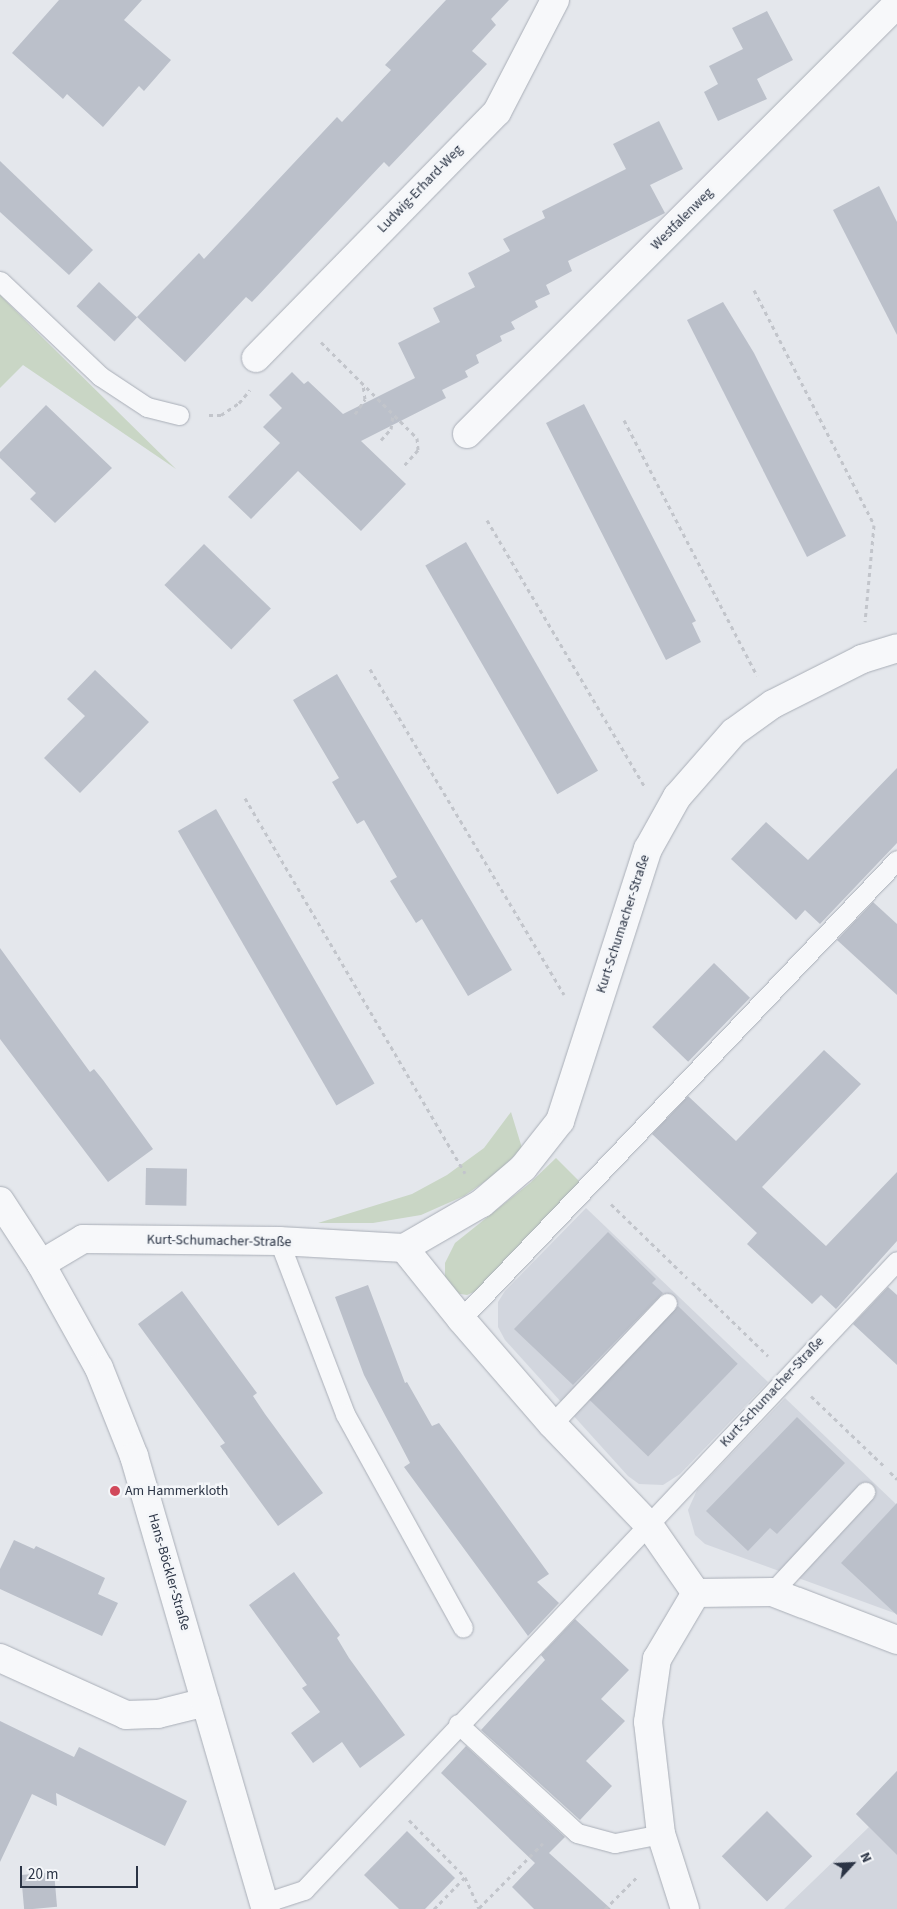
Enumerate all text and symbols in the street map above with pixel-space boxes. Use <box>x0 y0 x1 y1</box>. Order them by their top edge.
street label: Ludwig-Erhard-Weg <box>374 142 466 236</box>
street label: Westfalenweg <box>647 184 717 254</box>
street label: Kurt-Schumacher-Straße <box>593 853 653 995</box>
street label: Kurt-Schumacher-Straße <box>147 1231 291 1251</box>
street label: Kurt-Schumacher-Straße <box>717 1333 827 1451</box>
place label: Am Hammerkloth <box>125 1483 228 1499</box>
marker: Am Hammerkloth <box>109 1485 121 1497</box>
street label: Hans-Böckler-Straße <box>144 1512 194 1632</box>
north arrow <box>827 1839 877 1889</box>
text: N <box>855 1849 877 1866</box>
scale bar <box>22 1856 140 1888</box>
text: 20 m <box>28 1864 58 1885</box>

